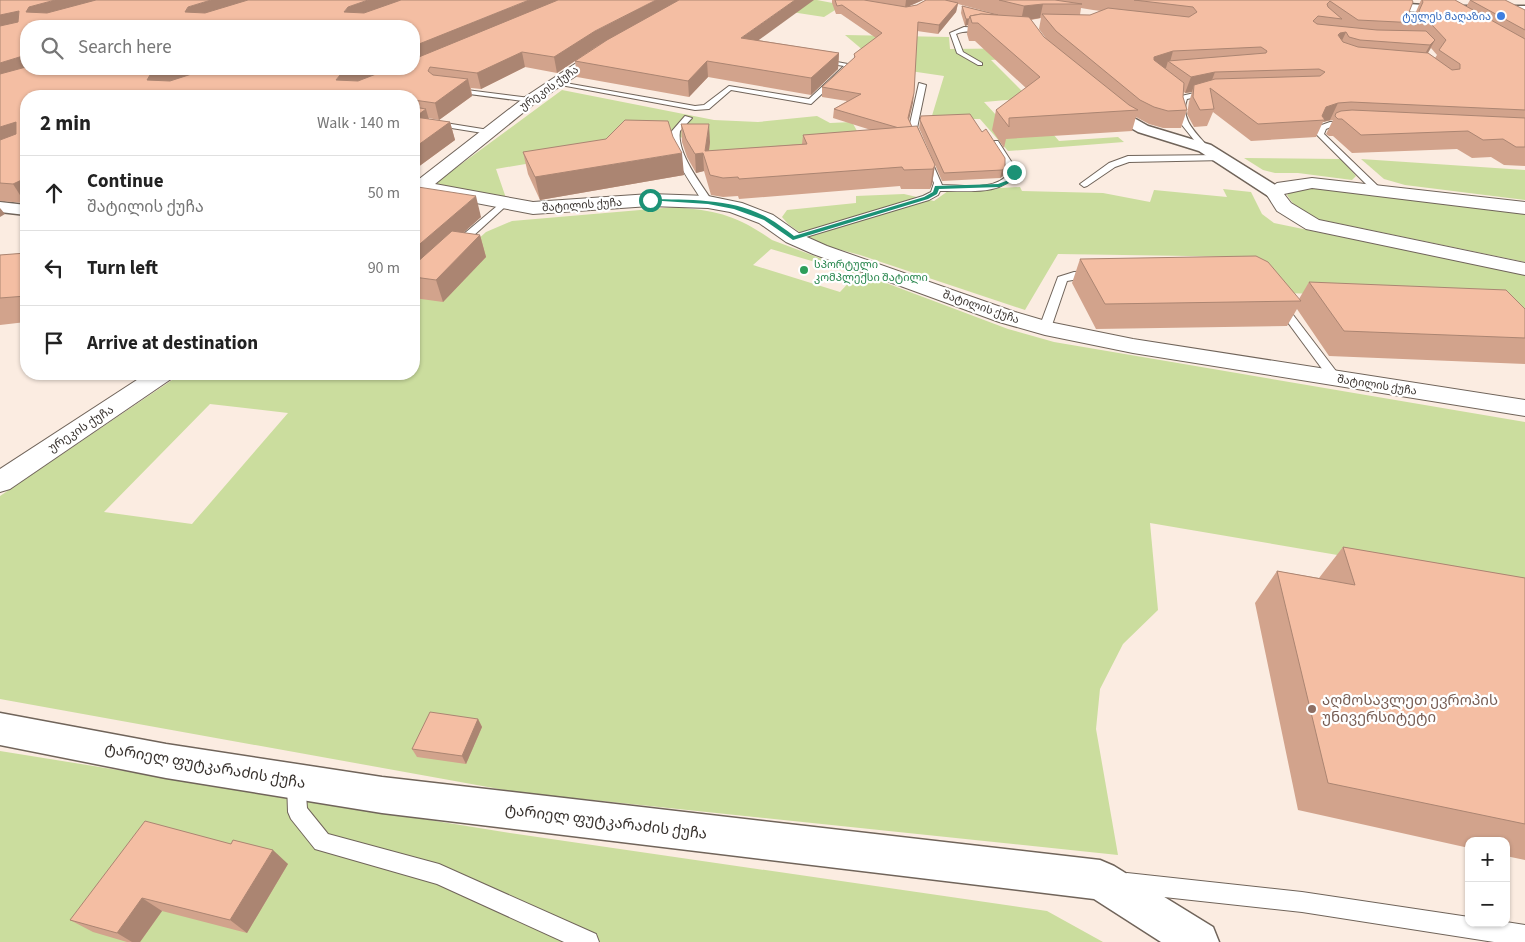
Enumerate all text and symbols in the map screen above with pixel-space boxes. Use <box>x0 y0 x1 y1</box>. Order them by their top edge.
place label: ტულეს მაღაზია <box>1402 9 1491 24</box>
marker: ტულეს მაღაზია <box>1495 10 1507 22</box>
search box <box>20 20 420 75</box>
icon: search <box>38 34 66 62</box>
text: Search here <box>78 34 172 61</box>
street label: ურეკის ქუჩა <box>516 62 582 114</box>
text: 2 min <box>40 108 91 138</box>
text: Walk · 140 m <box>317 112 400 134</box>
route end <box>1003 161 1026 184</box>
text: Continue <box>87 168 164 195</box>
icon: ahead <box>40 179 68 207</box>
text: 50 m <box>368 182 400 204</box>
route start <box>639 189 662 212</box>
street label: შატილის ქუჩა <box>541 195 623 215</box>
text: შატილის ქუჩა <box>87 196 204 218</box>
icon: left <box>40 254 68 282</box>
text: Turn left <box>87 255 158 282</box>
text: 90 m <box>368 257 400 279</box>
place label: სპორტული კომპლექსი შატილი <box>814 257 928 285</box>
marker: სპორტული კომპლექსი შატილი <box>798 264 810 276</box>
street label: შატილის ქუჩა <box>941 287 1021 327</box>
icon: arrive <box>40 329 68 357</box>
text: Arrive at destination <box>87 330 258 357</box>
street label: შატილის ქუჩა <box>1336 371 1418 399</box>
street label: ურეკის ქუჩა <box>45 401 117 457</box>
place label: აღმოსავლეთ ევროპის უნივერსიტეტი <box>1322 690 1498 728</box>
marker: აღმოსავლეთ ევროპის უნივერსიტეტი <box>1306 703 1318 715</box>
street label: ტარიელ ფუტკარაძის ქუჩა <box>103 738 307 794</box>
street label: ტარიელ ფუტკარაძის ქუჩა <box>504 799 708 845</box>
map controls <box>1465 837 1510 927</box>
button: + <box>1465 837 1510 882</box>
button: − <box>1465 882 1510 927</box>

